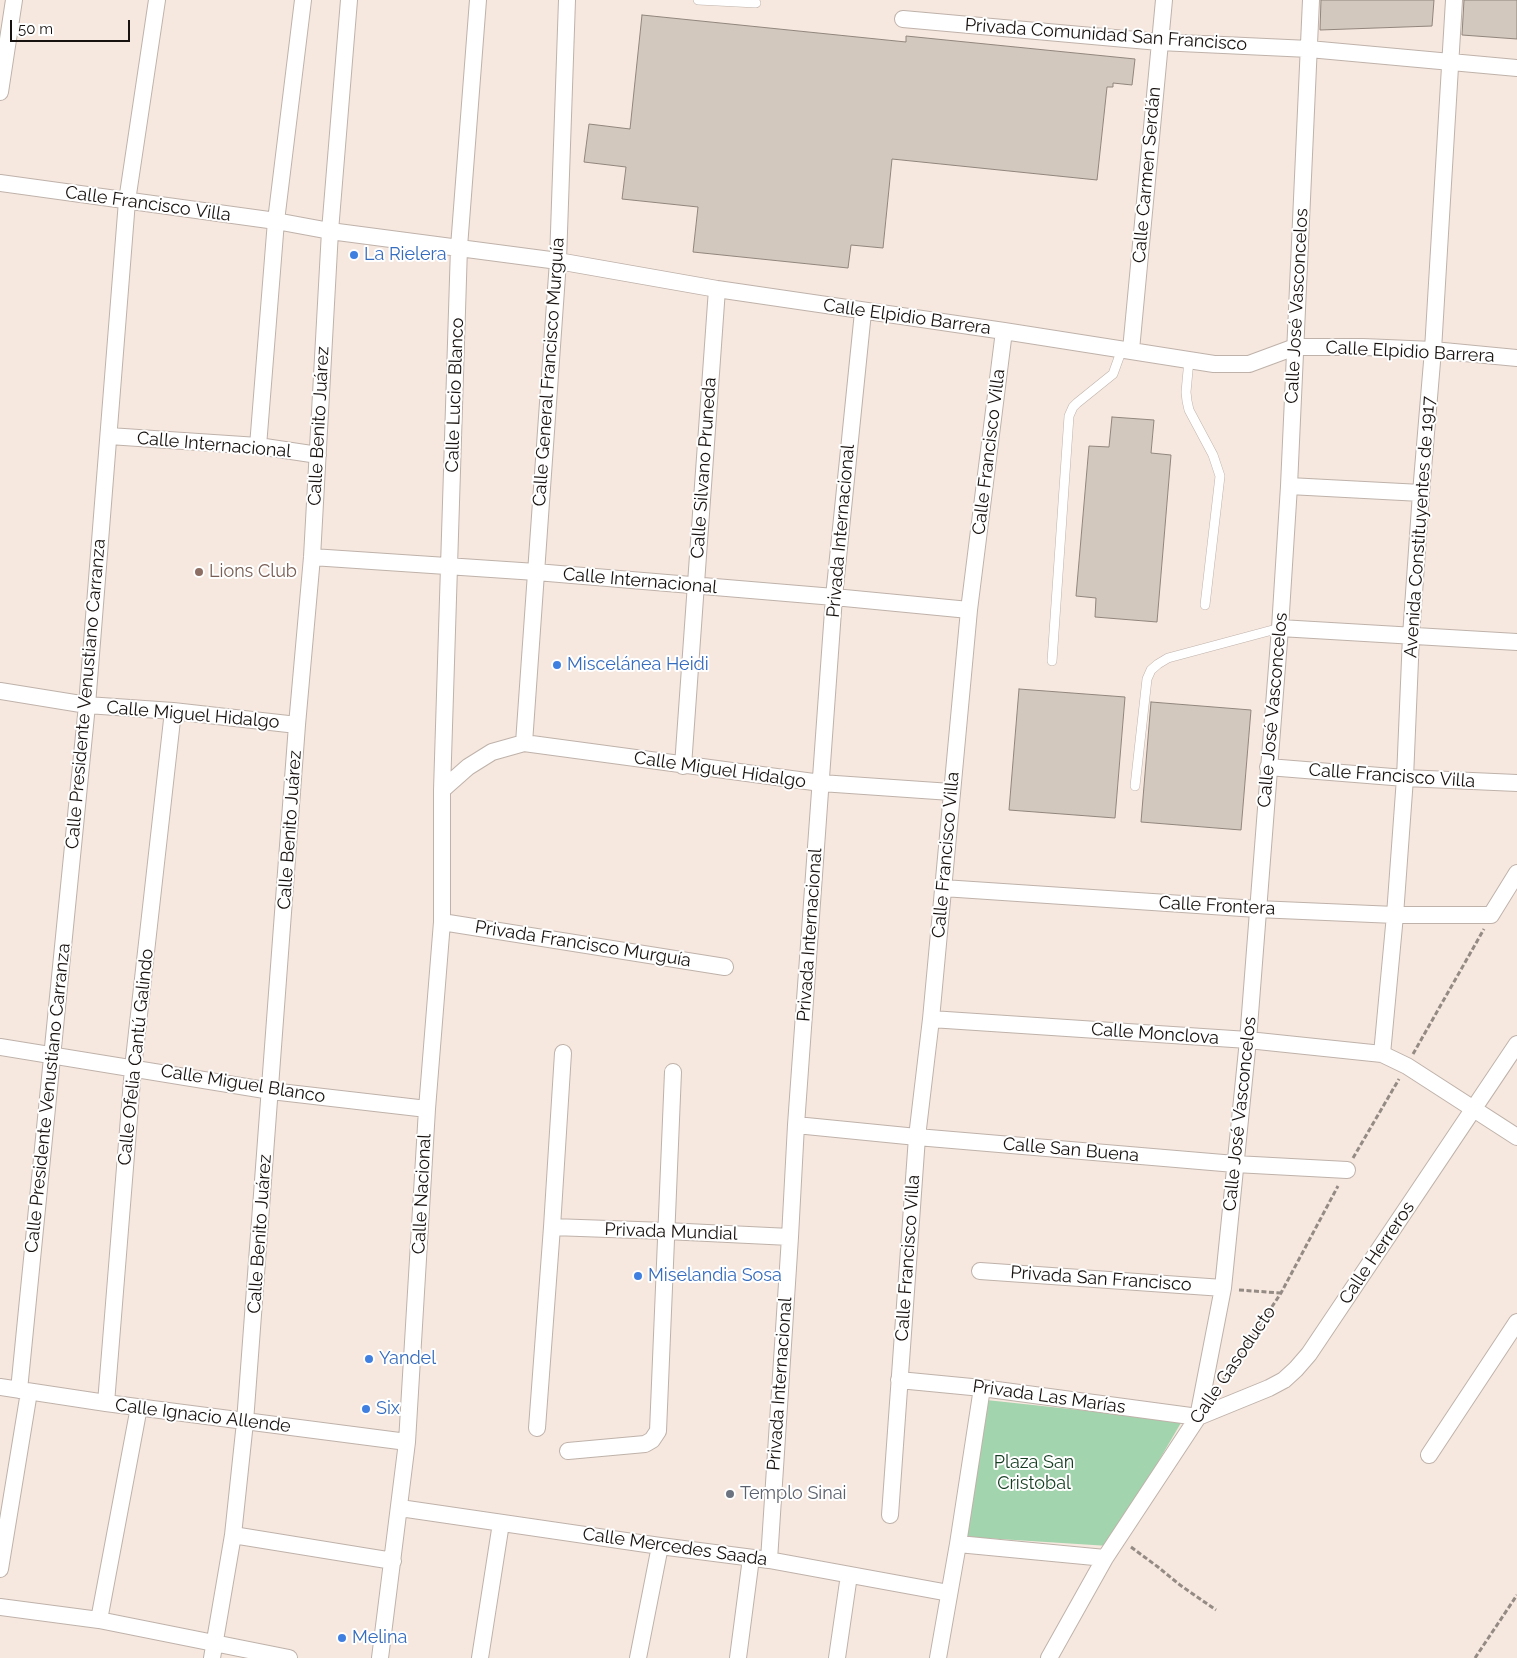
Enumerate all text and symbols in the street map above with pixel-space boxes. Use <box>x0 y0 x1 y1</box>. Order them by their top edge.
scale bar <box>12 10 132 42</box>
street label: Privada Comunidad San Francisco <box>964 14 1248 56</box>
text: 50 m <box>18 20 53 38</box>
street label: Calle Carmen Serdán <box>1129 86 1165 264</box>
street label: Calle Francisco Villa <box>64 182 232 226</box>
street label: Calle José Vasconcelos <box>1281 208 1313 404</box>
street label: Calle General Francisco Murguía <box>529 237 569 507</box>
place label: La Rielera <box>364 244 447 266</box>
marker: La Rielera <box>348 249 360 261</box>
street label: Calle Elpidio Barrera <box>822 295 992 339</box>
street label: Calle Lucio Blanco <box>442 317 468 473</box>
street label: Calle Elpidio Barrera <box>1325 337 1495 367</box>
street label: Calle Benito Juárez <box>304 346 334 506</box>
street label: Calle Francisco Villa <box>968 368 1010 536</box>
street label: Calle Silvano Pruneda <box>687 377 721 559</box>
street label: Avenida Constituyentes de 1917 <box>1400 395 1440 659</box>
street label: Calle Internacional <box>136 427 292 463</box>
street label: Privada Internacional <box>823 443 859 619</box>
street label: Calle Presidente Venustiano Carranza <box>62 538 110 850</box>
place label: Lions Club <box>209 561 297 583</box>
street label: Calle Internacional <box>562 563 718 599</box>
marker: Lions Club <box>193 566 205 578</box>
street label: Calle José Vasconcelos <box>1254 612 1292 808</box>
place label: Miscelánea Heidi <box>567 654 709 676</box>
marker: Miscelánea Heidi <box>551 659 563 671</box>
street label: Calle Miguel Hidalgo <box>106 697 280 733</box>
street label: Calle Miguel Hidalgo <box>633 747 807 793</box>
street label: Calle Benito Juárez <box>274 750 306 910</box>
street label: Calle Francisco Villa <box>1308 759 1476 793</box>
street label: Calle Francisco Villa <box>928 771 964 939</box>
street label: Privada Internacional <box>793 848 827 1022</box>
street label: Calle Frontera <box>1158 892 1276 920</box>
street label: Privada Francisco Murguía <box>473 916 693 972</box>
street label: Calle Presidente Venustiano Carranza <box>21 942 75 1254</box>
street label: Calle Ofelia Cantú Galindo <box>114 948 158 1166</box>
street label: Calle José Vasconcelos <box>1219 1016 1261 1212</box>
street label: Calle Monclova <box>1090 1019 1220 1049</box>
street label: Calle Miguel Blanco <box>159 1060 327 1108</box>
street label: Calle Nacional <box>408 1133 436 1255</box>
street label: Calle San Buena <box>1002 1133 1140 1167</box>
street label: Calle Benito Juárez <box>244 1154 276 1314</box>
street label: Calle Francisco Villa <box>891 1174 925 1342</box>
street label: Calle Herreros <box>1335 1198 1419 1308</box>
street label: Privada Mundial <box>604 1219 738 1245</box>
street label: Privada San Francisco <box>1010 1262 1192 1296</box>
place label: Miselandia Sosa <box>648 1265 782 1287</box>
marker: Miselandia Sosa <box>632 1270 644 1282</box>
street label: Privada Internacional <box>763 1297 797 1471</box>
street label: Calle Gasoducto <box>1186 1302 1280 1428</box>
place label: Yandel <box>379 1348 436 1370</box>
marker: Yandel <box>363 1353 375 1365</box>
street label: Privada Las Marías <box>971 1376 1127 1418</box>
street label: Calle Ignacio Allende <box>114 1395 292 1437</box>
place label: Six <box>376 1398 400 1420</box>
marker: Six <box>360 1403 372 1415</box>
park label: Plaza San Cristobal <box>994 1452 1074 1495</box>
place label: Templo Sinai <box>740 1483 846 1505</box>
marker: Templo Sinai <box>724 1488 736 1500</box>
street label: Calle Mercedes Saada <box>581 1523 769 1571</box>
place label: Melina <box>352 1627 407 1649</box>
marker: Melina <box>336 1632 348 1644</box>

